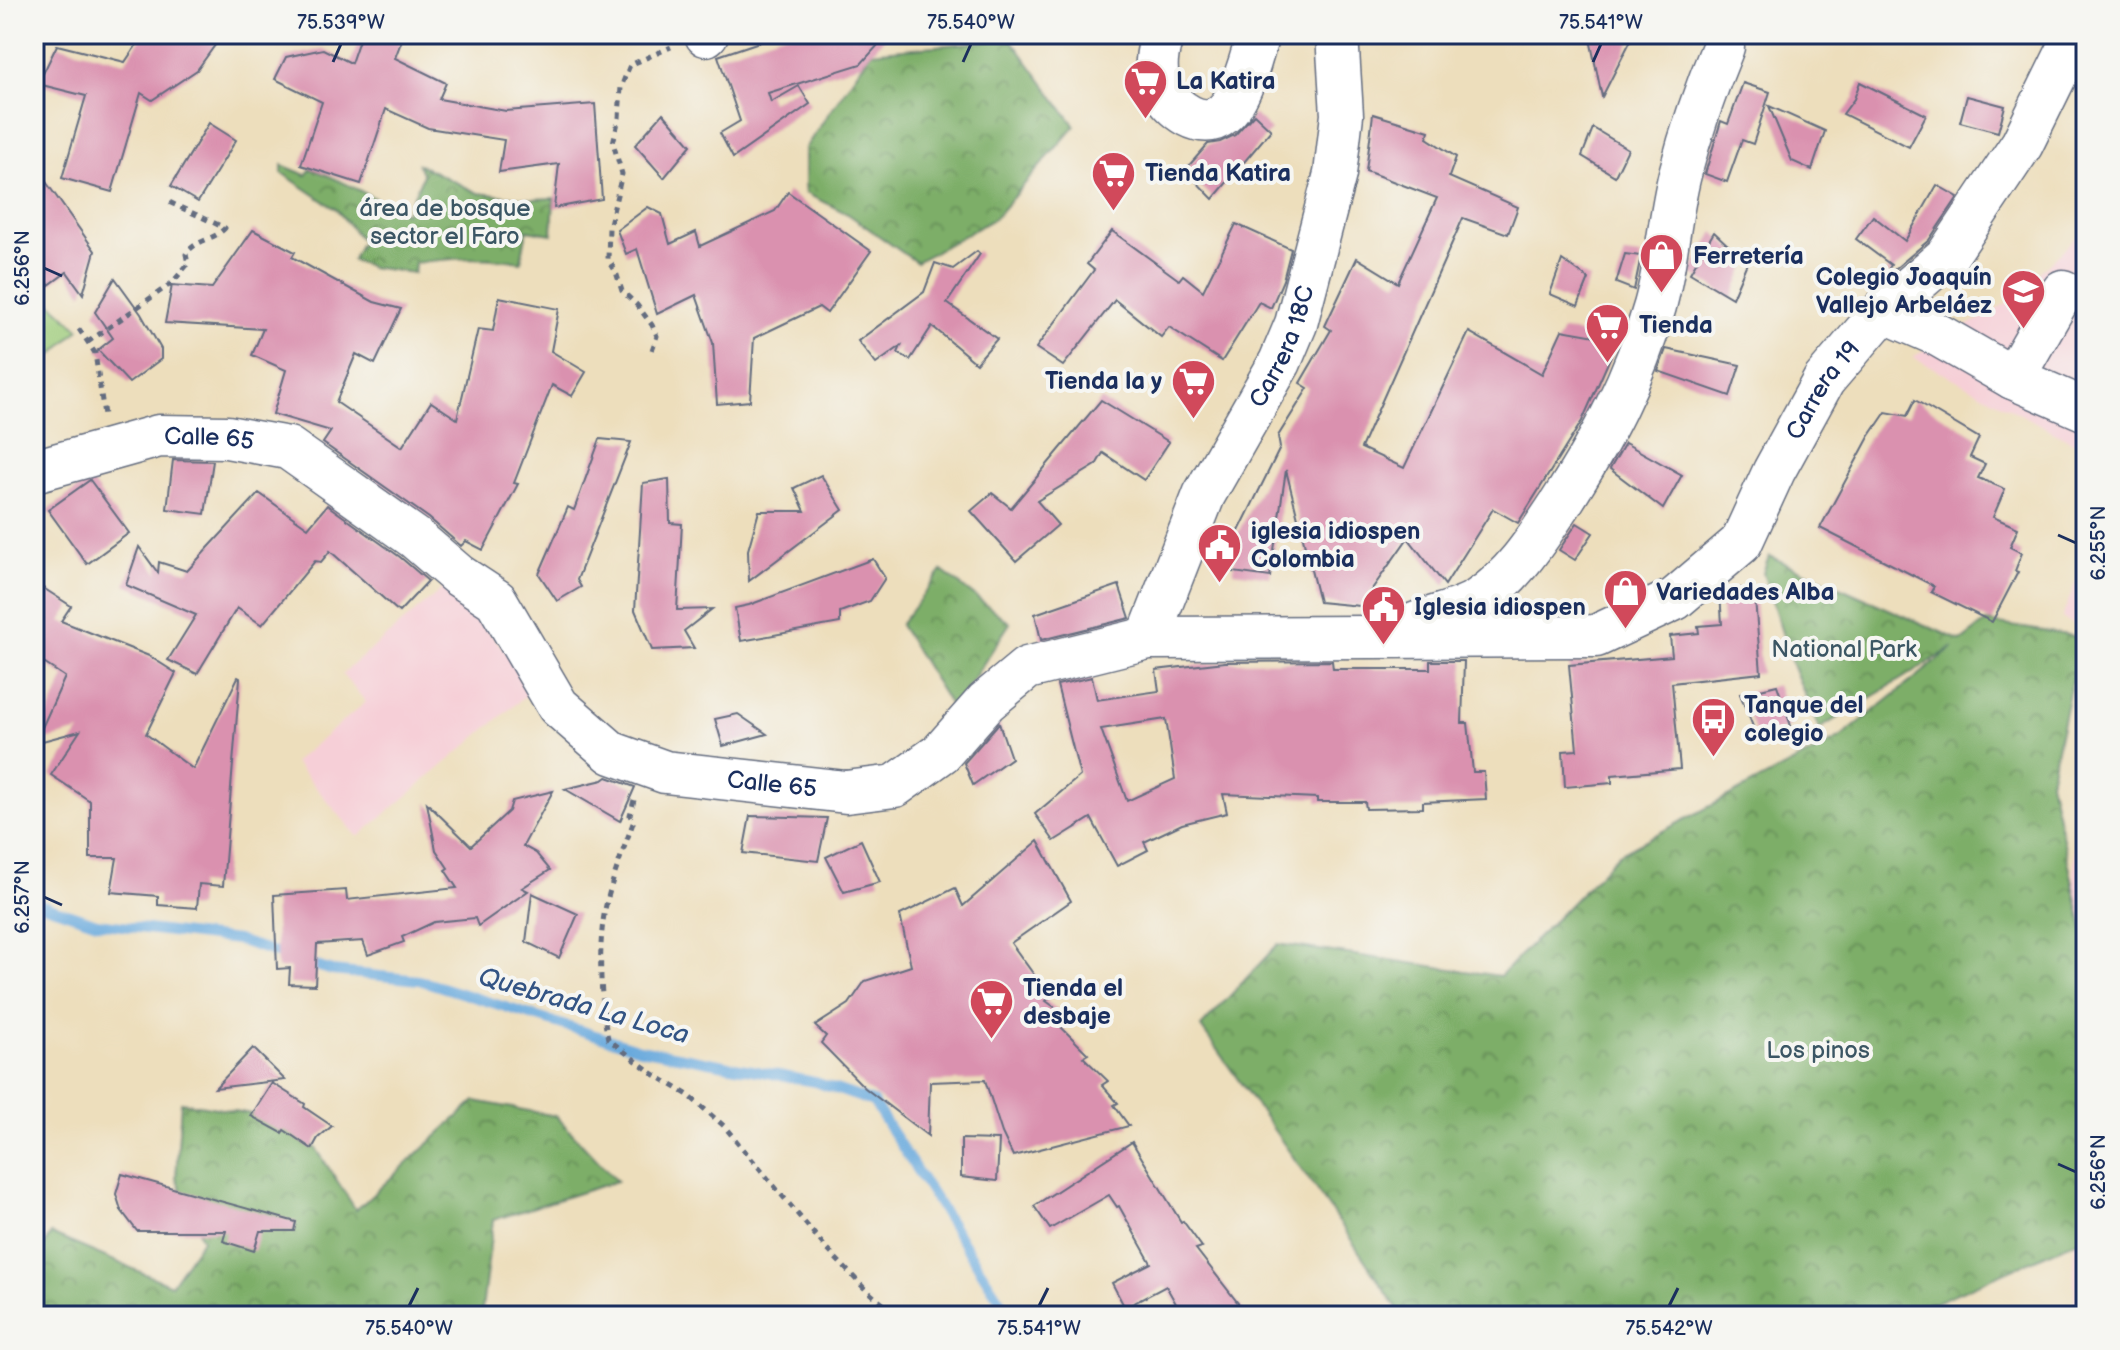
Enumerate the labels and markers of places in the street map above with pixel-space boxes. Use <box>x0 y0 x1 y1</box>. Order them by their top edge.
supermarket icon: La Katira <box>1121 57 1169 120</box>
place label: La Katira <box>1176 67 1275 96</box>
supermarket icon: Tienda Katira <box>1090 149 1138 212</box>
place label: Tienda Katira <box>1145 159 1291 188</box>
shop icon: Ferretería <box>1638 232 1686 295</box>
place label: Ferretería <box>1693 242 1804 271</box>
place label: Colegio Joaquín Vallejo Arbeláez <box>1816 263 1992 320</box>
school or university icon: Colegio Joaquín Vallejo Arbeláez <box>1999 267 2047 330</box>
supermarket icon: Tienda <box>1584 301 1632 364</box>
place label: Tienda <box>1639 311 1713 340</box>
supermarket icon: Tienda la y <box>1169 357 1217 420</box>
place label: Tienda la y <box>1045 367 1162 396</box>
place label: iglesia idiospen Colombia <box>1251 517 1421 574</box>
public building icon: iglesia idiospen Colombia <box>1196 521 1244 584</box>
shop icon: Variedades Alba <box>1601 568 1649 631</box>
place label: Variedades Alba <box>1656 578 1834 607</box>
public building icon: Iglesia idiospen <box>1359 583 1407 646</box>
place label: Iglesia idiospen <box>1414 593 1586 622</box>
place label: Tanque del colegio <box>1744 691 1864 748</box>
bus stop icon: Tanque del colegio <box>1689 695 1737 758</box>
place label: Tienda el desbaje <box>1023 974 1123 1031</box>
supermarket icon: Tienda el desbaje <box>968 978 1016 1041</box>

